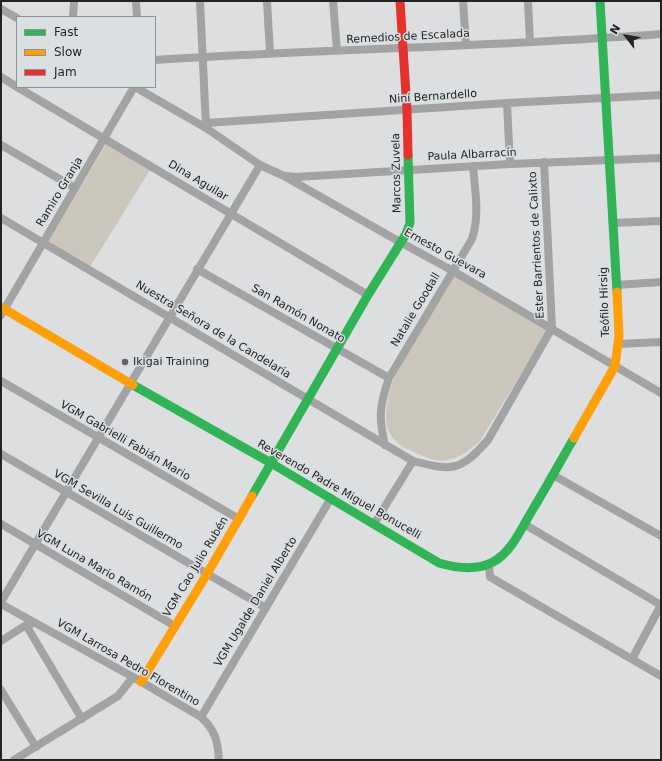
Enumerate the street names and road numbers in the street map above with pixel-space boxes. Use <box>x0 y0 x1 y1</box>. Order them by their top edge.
street label: Remedios de Escalada <box>346 27 470 47</box>
street label: Niní Bernardello <box>389 87 477 107</box>
street label: Marcos Zuvela <box>390 133 404 213</box>
street label: Paula Albarracín <box>427 146 517 164</box>
street label: Ramiro Granja <box>34 155 86 229</box>
street label: Dina Aguilar <box>166 158 230 204</box>
street label: Ester Barrientos de Calixto <box>527 171 547 319</box>
street label: Ernesto Guevara <box>402 226 488 282</box>
street label: Teófilo Hirsig <box>597 267 613 337</box>
street label: Natalie Goodall <box>389 271 443 349</box>
street label: Nuestra Señora de la Candelaria <box>133 278 293 382</box>
street label: San Ramón Nonato <box>249 282 347 346</box>
street label: VGM Gabrielli Fabián Mario <box>58 398 192 484</box>
street label: Reverendo Padre Miguel Bonucelli <box>255 438 423 542</box>
street label: VGM Sevilla Luis Guillermo <box>51 468 185 552</box>
street label: VGM Cao Julio Rubén <box>161 514 231 620</box>
street label: VGM Luna Mario Ramón <box>34 527 154 605</box>
street label: VGM Ugalde Daniel Alberto <box>212 534 300 670</box>
street label: VGM Larrosa Pedro Florentino <box>54 617 202 709</box>

